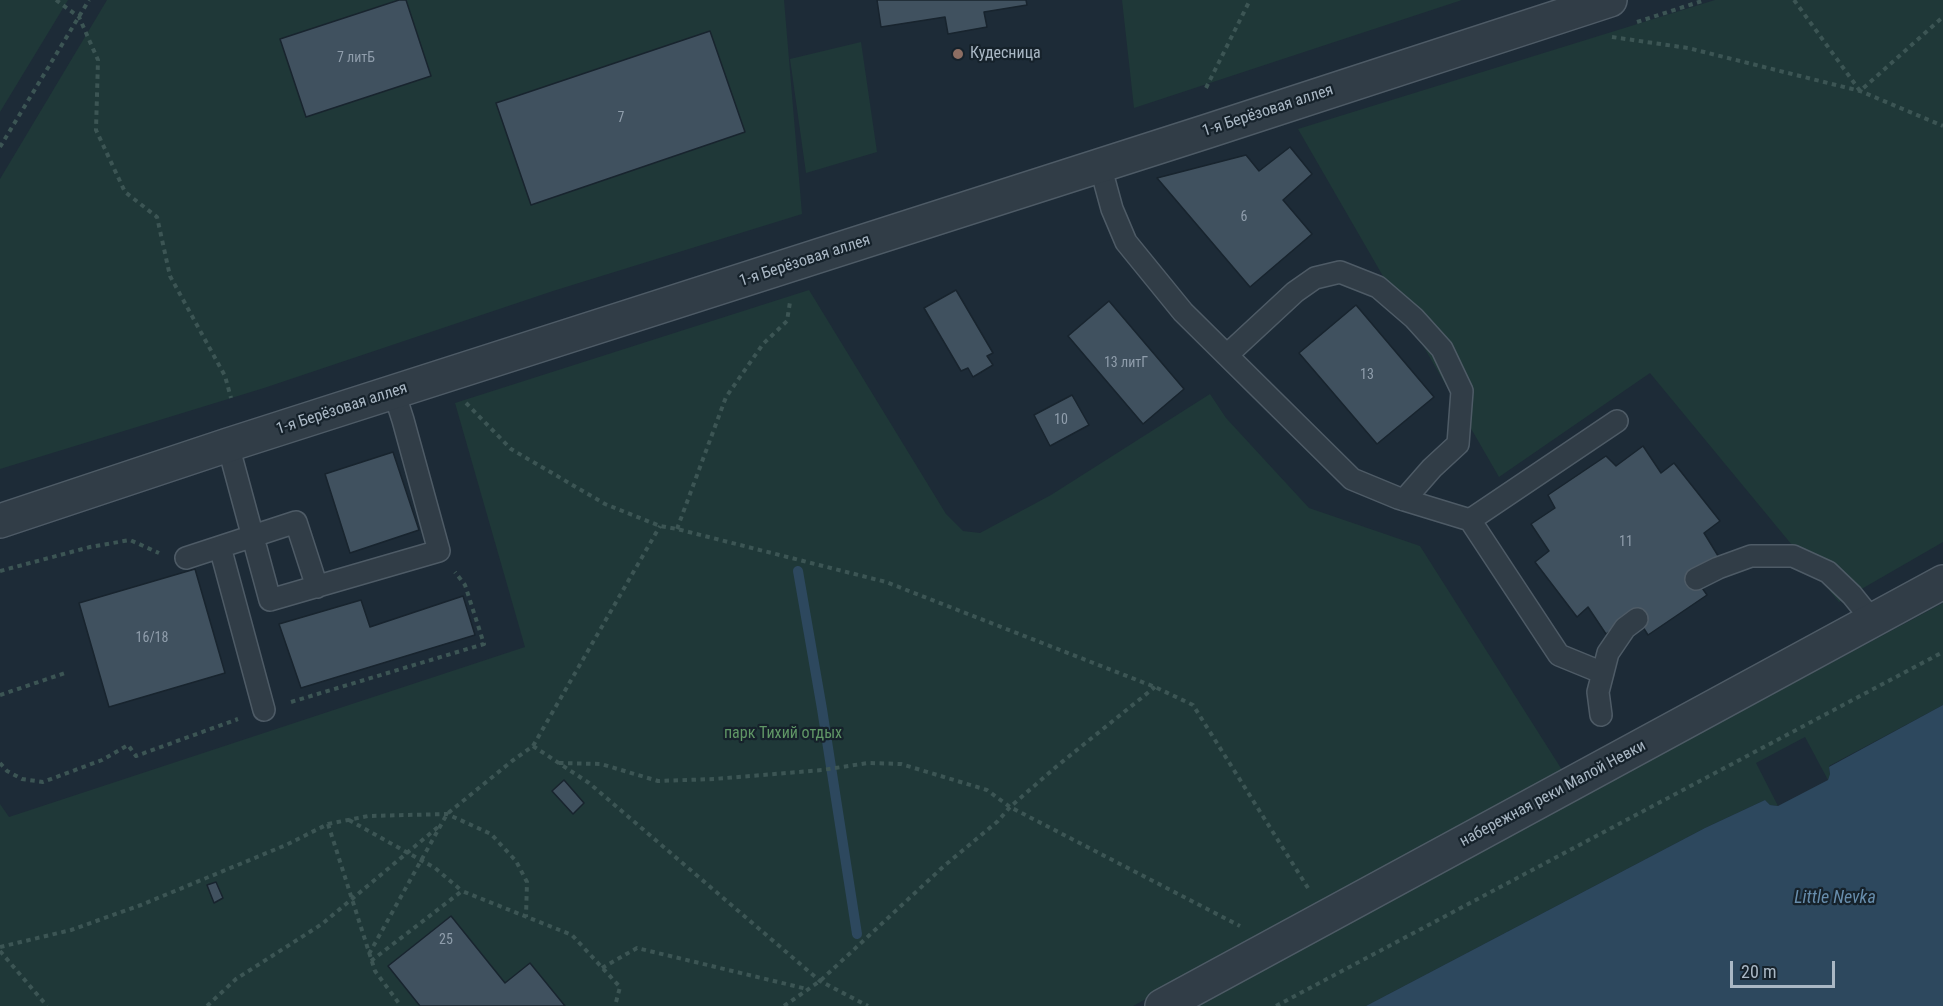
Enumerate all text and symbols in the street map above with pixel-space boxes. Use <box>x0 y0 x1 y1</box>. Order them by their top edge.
place label: Кудесница <box>970 44 1041 64</box>
marker: Кудесница <box>951 47 965 61</box>
house number: 7 литБ <box>337 50 375 66</box>
street label: 1-я Берёзовая аллея <box>1200 81 1336 141</box>
house number: 7 <box>618 110 624 126</box>
house number: 6 <box>1241 209 1247 225</box>
street label: 1-я Берёзовая аллея <box>737 231 873 291</box>
house number: 13 литГ <box>1104 355 1148 371</box>
house number: 13 <box>1360 367 1374 383</box>
street label: 1-я Берёзовая аллея <box>274 379 410 439</box>
house number: 10 <box>1054 412 1068 428</box>
house number: 11 <box>1619 534 1633 550</box>
house number: 16/18 <box>136 630 168 646</box>
park label: парк Тихий отдых <box>724 724 842 744</box>
street label: набережная реки Малой Невки <box>1457 737 1649 851</box>
water label: Little Nevka <box>1794 887 1876 909</box>
house number: 25 <box>439 932 453 948</box>
scale bar <box>1733 949 1838 987</box>
text: 20 m <box>1741 961 1776 982</box>

